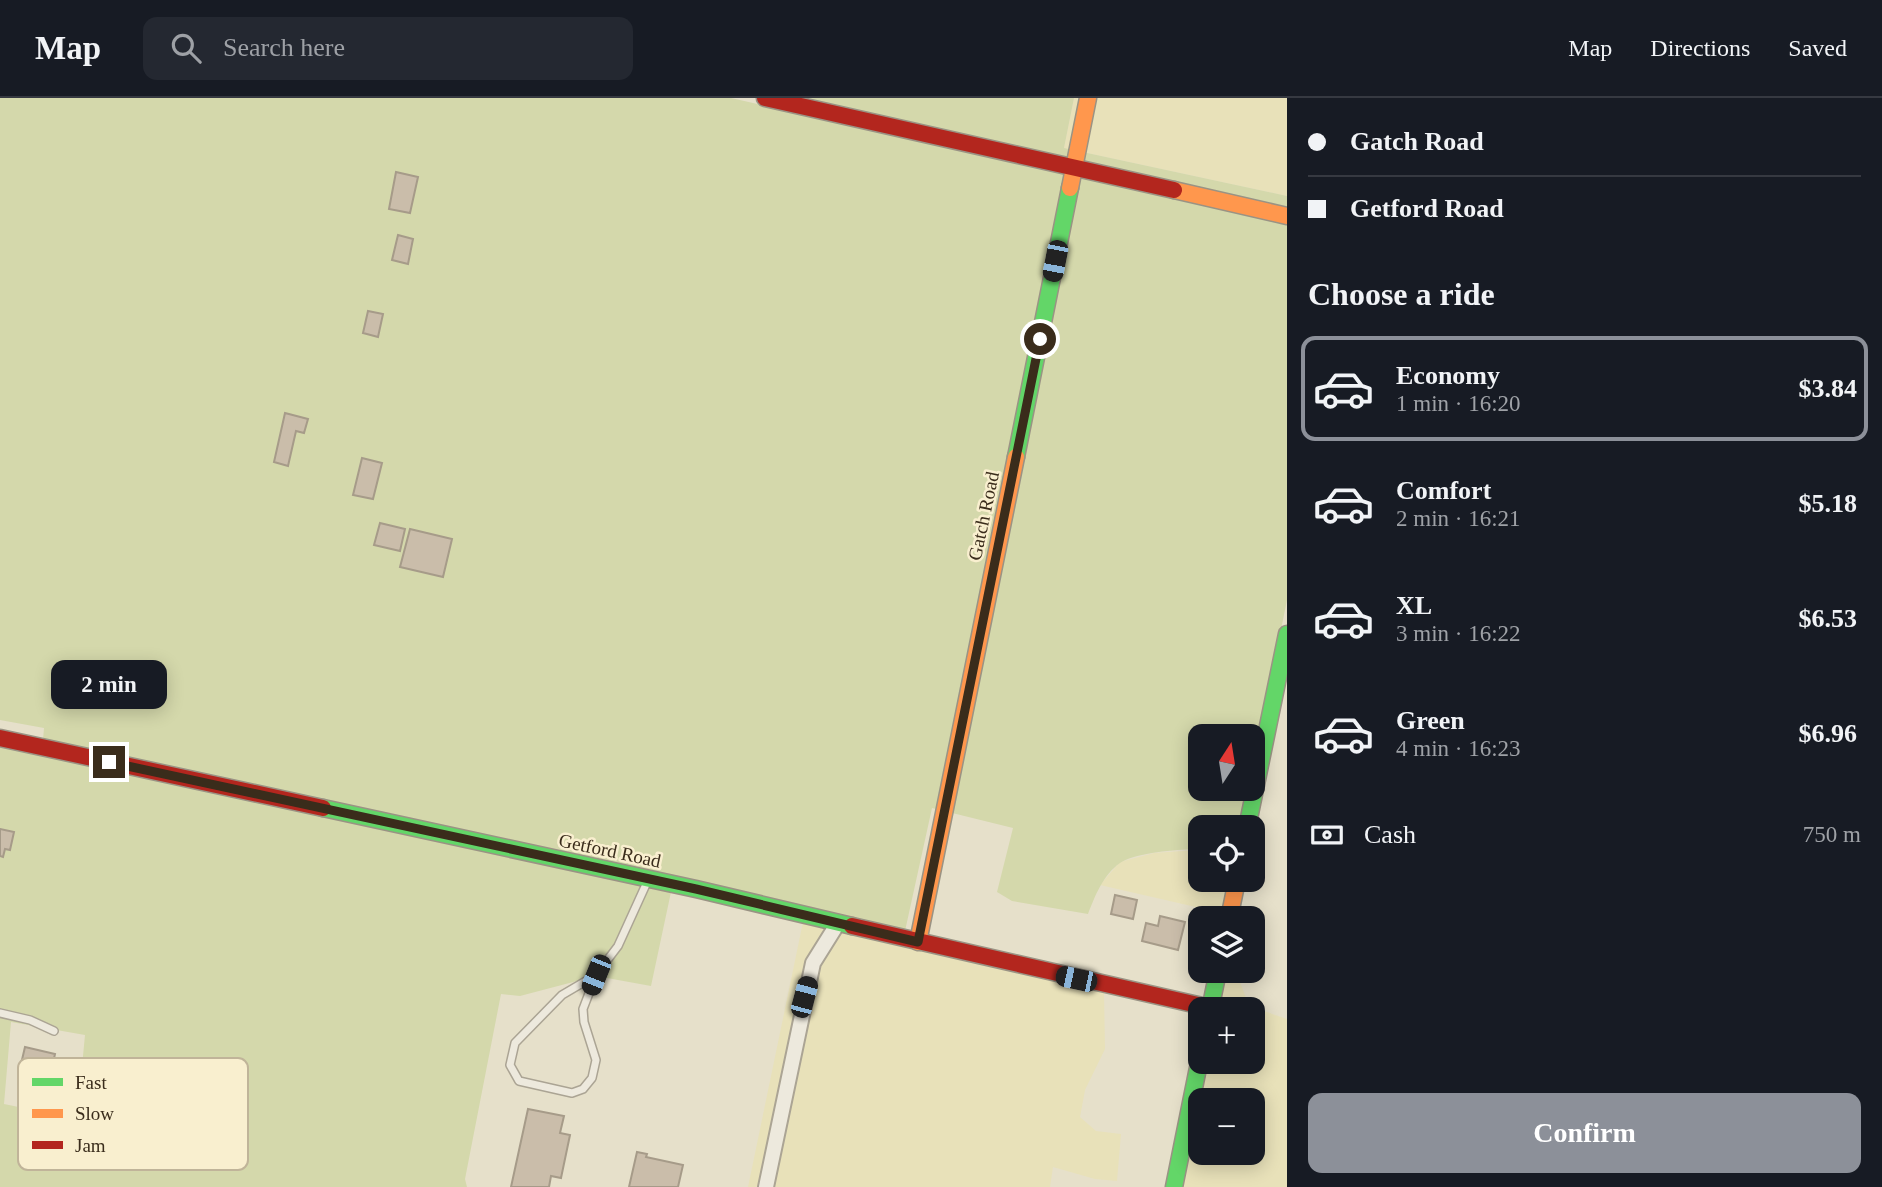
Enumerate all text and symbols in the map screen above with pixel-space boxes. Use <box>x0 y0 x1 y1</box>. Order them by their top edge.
search box <box>143 17 633 80</box>
icon: search <box>167 29 205 67</box>
text: Map <box>35 30 101 66</box>
text: Search here <box>223 33 345 62</box>
text: Map <box>1568 35 1612 61</box>
text: Directions <box>1650 35 1750 61</box>
text: Saved <box>1788 35 1847 61</box>
text: Gatch Road <box>1350 127 1484 156</box>
text: Getford Road <box>1350 194 1504 223</box>
car <box>1041 238 1070 284</box>
text: Choose a ride <box>1308 276 1495 312</box>
route start <box>1024 323 1056 355</box>
icon: car <box>1312 357 1375 420</box>
text: Economy <box>1396 361 1500 390</box>
text: $3.84 <box>1799 374 1857 403</box>
text: 1 min · 16:20 <box>1396 391 1521 416</box>
street label: Gatch Road <box>964 469 1003 562</box>
icon: car <box>1312 472 1375 535</box>
text: Comfort <box>1396 476 1491 505</box>
text: $5.18 <box>1799 489 1857 518</box>
text: 2 min · 16:21 <box>1396 506 1521 531</box>
icon: car <box>1312 587 1375 650</box>
text: XL <box>1396 591 1432 620</box>
text: $6.53 <box>1799 604 1857 633</box>
text: 3 min · 16:22 <box>1396 621 1521 646</box>
callout: 2 min <box>51 660 167 710</box>
text: 2 min <box>81 672 137 697</box>
icon: car <box>1312 702 1375 765</box>
text: Green <box>1396 706 1465 735</box>
text: $6.96 <box>1799 719 1857 748</box>
north arrow <box>1188 724 1265 802</box>
map controls <box>1188 724 1265 1165</box>
text: 4 min · 16:23 <box>1396 736 1521 761</box>
route end <box>93 746 125 778</box>
button: locate <box>1188 815 1265 892</box>
icon: cash <box>1308 816 1346 854</box>
text: Cash <box>1364 820 1416 849</box>
text: 750 m <box>1803 822 1861 847</box>
street label: Getford Road <box>557 829 663 872</box>
button: layers <box>1188 906 1265 983</box>
car <box>579 952 614 998</box>
car <box>1054 964 1099 994</box>
car <box>789 974 820 1020</box>
button: + <box>1188 997 1265 1074</box>
legend <box>18 1058 248 1170</box>
text: Fast <box>75 1072 107 1093</box>
button: − <box>1188 1088 1265 1165</box>
button: Confirm <box>1308 1093 1861 1173</box>
text: Slow <box>75 1103 114 1124</box>
text: Jam <box>75 1135 106 1156</box>

